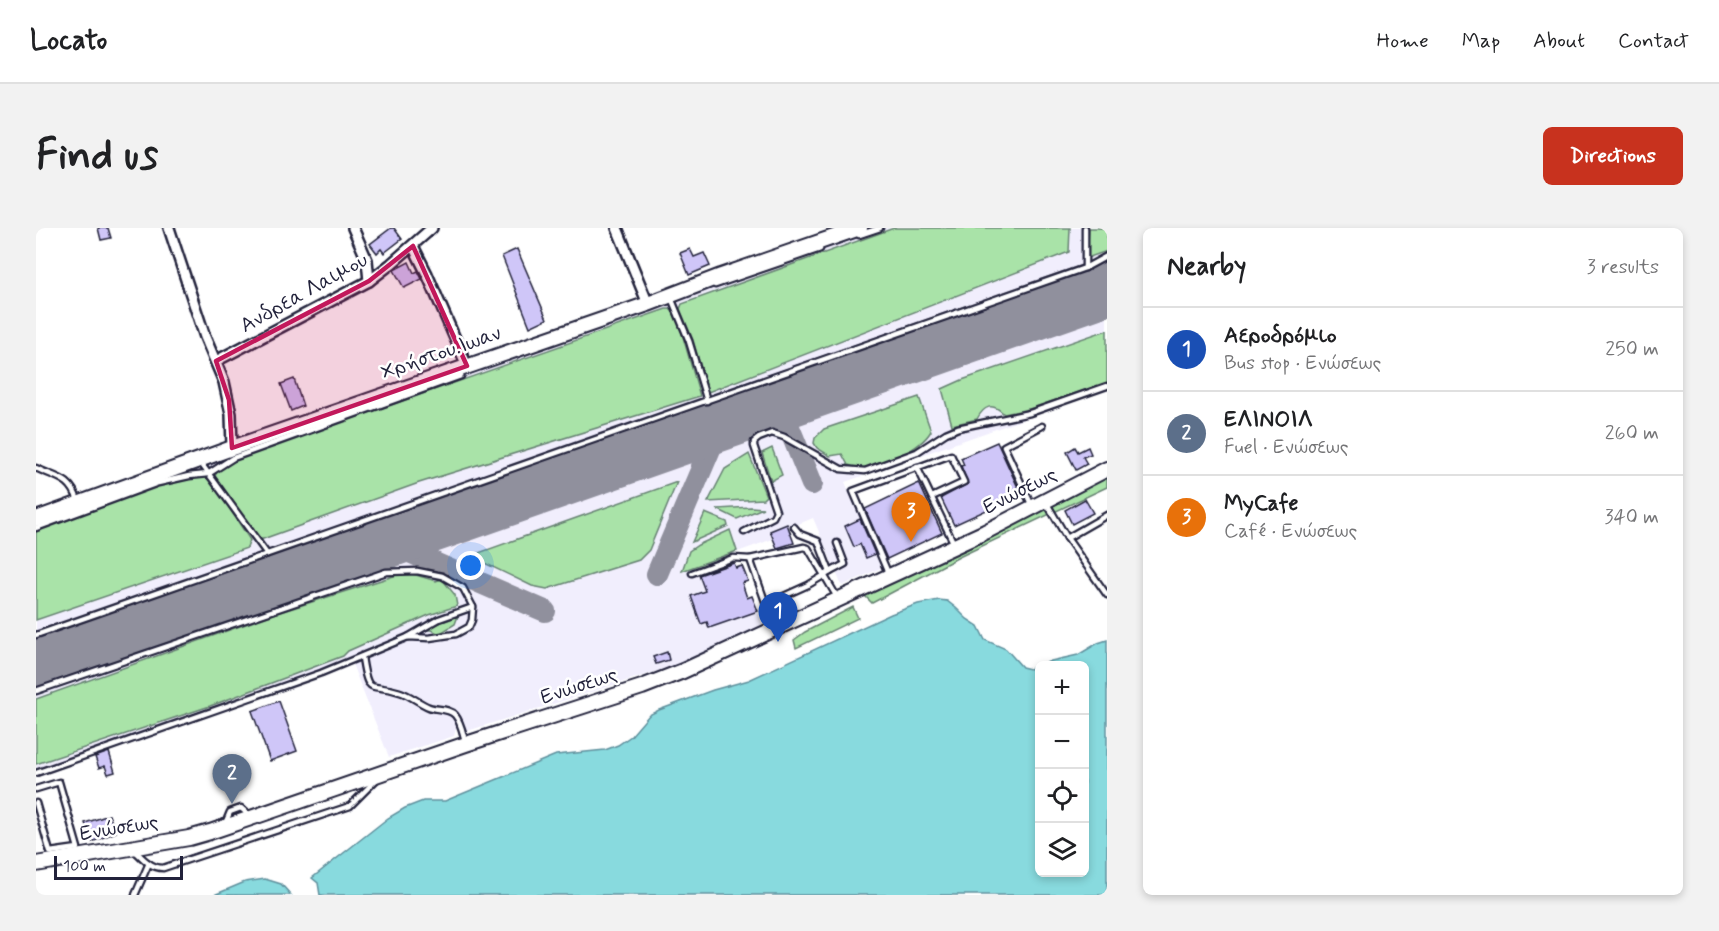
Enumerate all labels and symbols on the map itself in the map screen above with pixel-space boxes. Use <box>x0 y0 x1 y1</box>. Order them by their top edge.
street label: Ανδρεα Λαιμου <box>235 246 373 340</box>
street label: Χρήστου.Ιωαν <box>377 319 505 387</box>
street label: Ενώσεως <box>978 461 1062 521</box>
pin: 3 <box>892 492 930 542</box>
your location <box>456 551 485 580</box>
pin: 1 <box>758 592 798 642</box>
street label: Ενώσεως <box>537 660 621 712</box>
pin: 2 <box>212 754 252 804</box>
street label: Ενώσεως <box>78 808 160 848</box>
scale bar <box>54 853 183 880</box>

